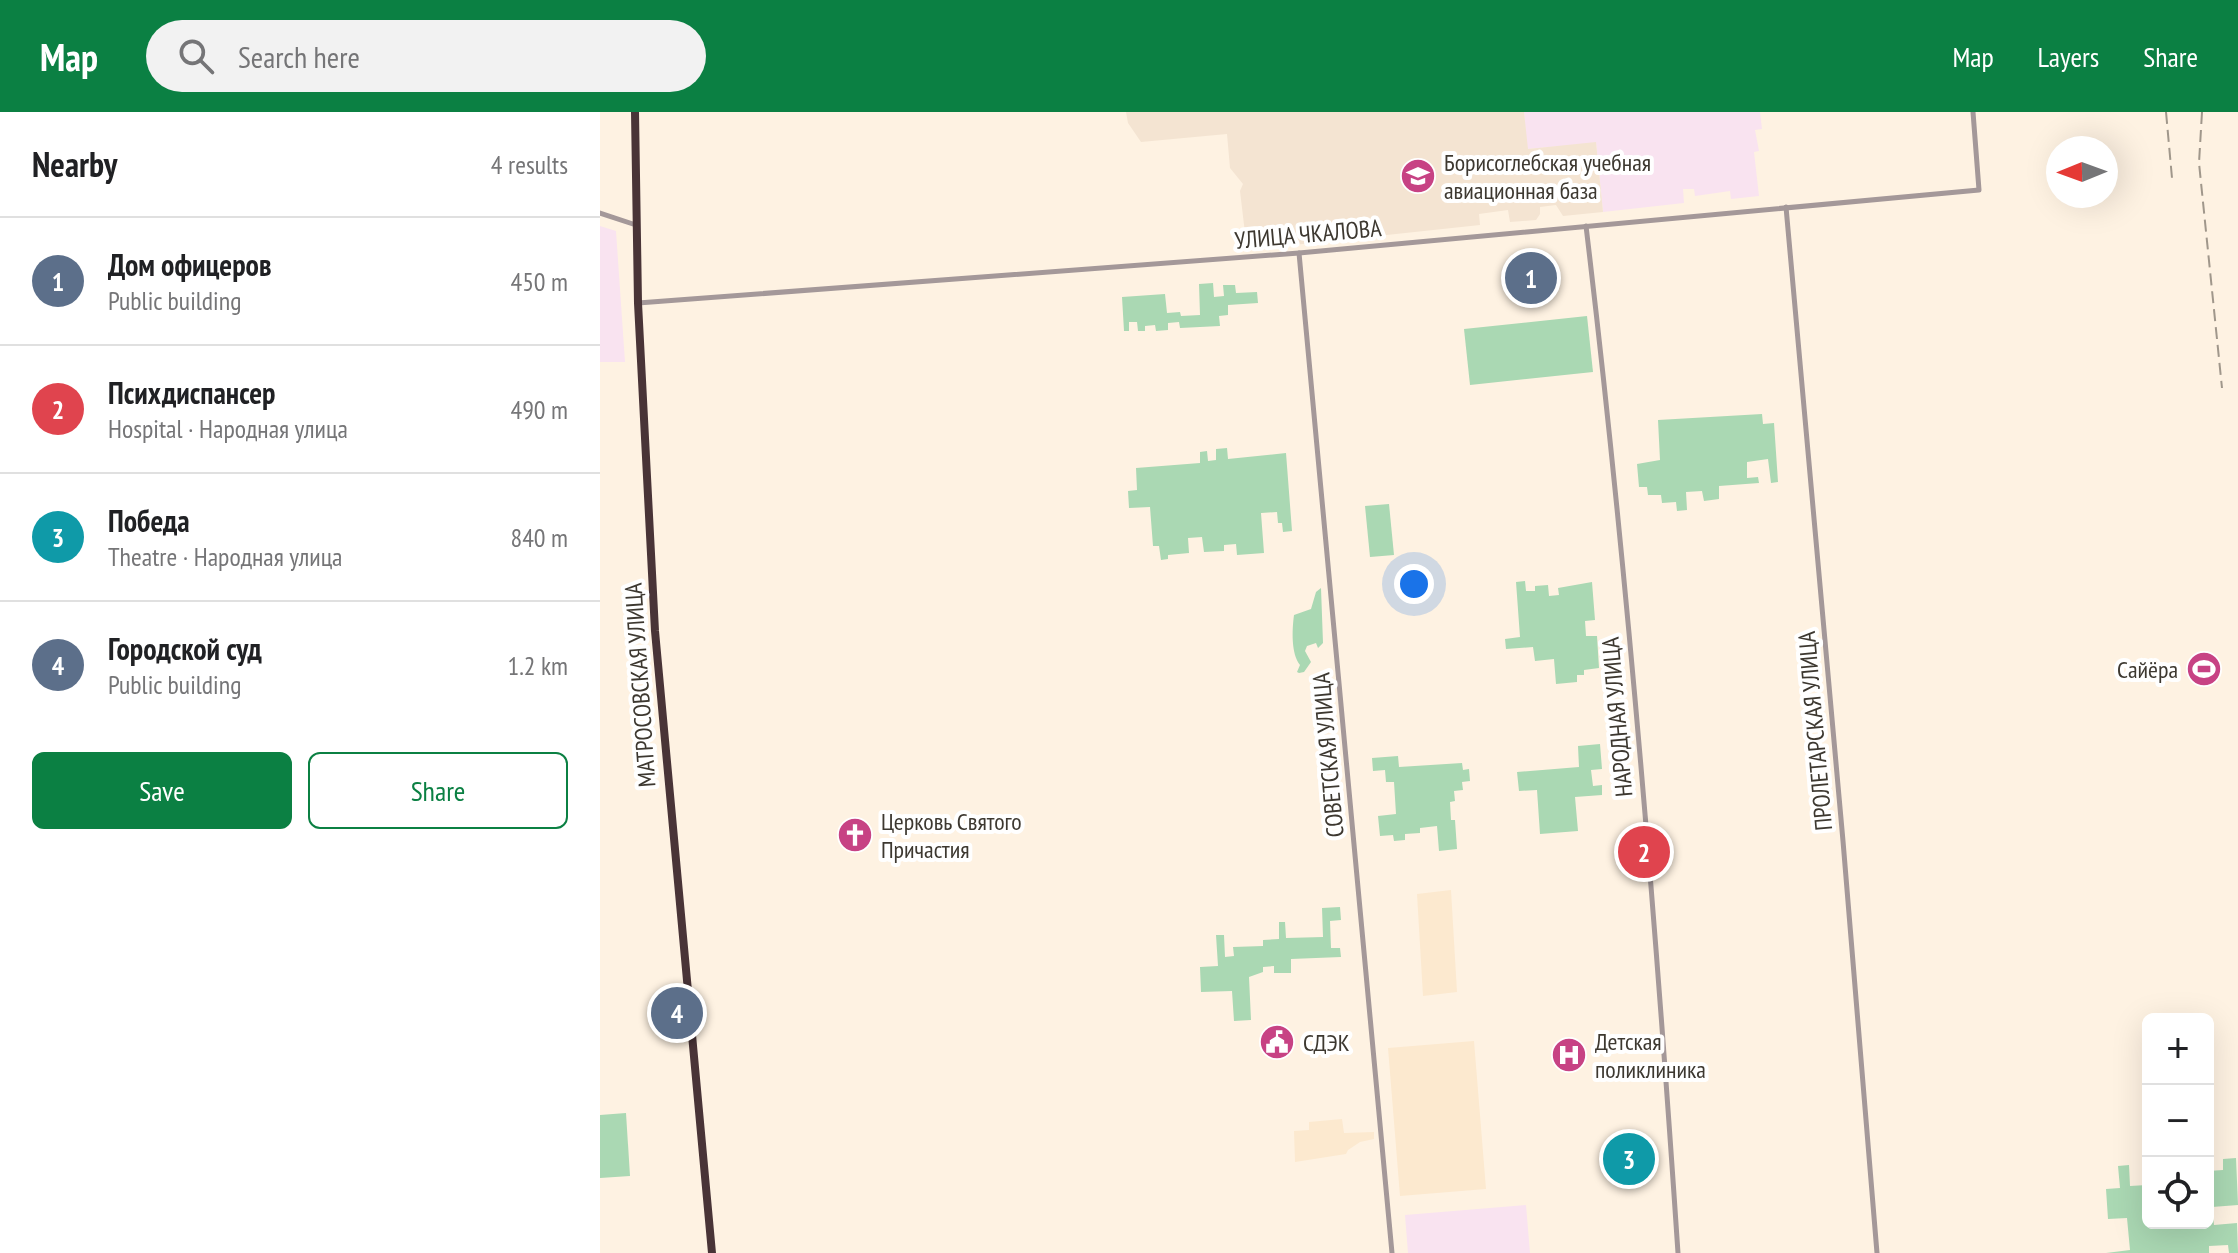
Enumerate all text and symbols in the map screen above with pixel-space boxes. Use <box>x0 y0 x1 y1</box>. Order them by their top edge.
search box <box>146 20 706 92</box>
text: Map <box>40 32 98 81</box>
icon: search <box>174 34 218 78</box>
text: Search here <box>238 37 360 76</box>
text: Map <box>1952 38 1994 75</box>
text: Layers <box>2038 38 2099 75</box>
text: Share <box>2143 38 2198 75</box>
north arrow <box>2046 136 2118 208</box>
text: Nearby <box>32 142 117 186</box>
place label: Борисоглебская учебная авиационная база <box>1444 147 1651 206</box>
text: 4 results <box>491 148 568 181</box>
school or university icon: Борисоглебская учебная авиационная база <box>1399 157 1437 195</box>
street label: УЛИЦА ЧКАЛОВА <box>1233 212 1383 256</box>
text: Дом офицеров <box>108 245 272 284</box>
pin: 1 <box>1505 248 1557 308</box>
text: 1 <box>52 265 64 298</box>
text: 450 m <box>510 265 568 298</box>
text: Public building <box>108 284 241 317</box>
text: Психдиспансер <box>108 373 276 412</box>
text: 2 <box>52 393 64 426</box>
text: 490 m <box>510 393 568 426</box>
text: Hospital · Народная улица <box>108 412 348 445</box>
text: Победа <box>108 501 190 540</box>
text: 3 <box>52 521 64 554</box>
text: 840 m <box>510 521 568 554</box>
text: Theatre · Народная улица <box>108 540 343 573</box>
your location <box>1394 564 1434 604</box>
street label: МАТРОСОВСКАЯ УЛИЦА <box>617 581 663 788</box>
text: Городской суд <box>108 629 262 668</box>
street label: ПРОЛЕТАРСКАЯ УЛИЦА <box>1791 629 1839 832</box>
street label: НАРОДНАЯ УЛИЦА <box>1595 635 1639 798</box>
text: 4 <box>52 649 64 682</box>
text: 1.2 km <box>507 649 568 682</box>
sports icon: Сайёра <box>2185 650 2223 688</box>
place label: Сайёра <box>2117 654 2178 685</box>
text: Public building <box>108 668 241 701</box>
street label: СОВЕТСКАЯ УЛИЦА <box>1305 671 1351 839</box>
button: Save <box>32 752 292 829</box>
button: Share <box>308 752 568 829</box>
place label: Церковь Святого Причастия <box>881 806 1022 865</box>
church icon: Церковь Святого Причастия <box>836 816 874 854</box>
pin: 2 <box>1618 822 1670 882</box>
pin: 4 <box>651 983 703 1043</box>
map controls <box>2142 1013 2214 1229</box>
button: + <box>2142 1013 2214 1085</box>
public building icon: СДЭК <box>1258 1023 1296 1061</box>
place label: Детская поликлиника <box>1595 1026 1706 1085</box>
place label: СДЭК <box>1303 1027 1350 1058</box>
hospital icon: Детская поликлиника <box>1550 1036 1588 1074</box>
button: − <box>2142 1085 2214 1157</box>
pin: 3 <box>1603 1129 1655 1189</box>
button: locate <box>2142 1157 2214 1229</box>

